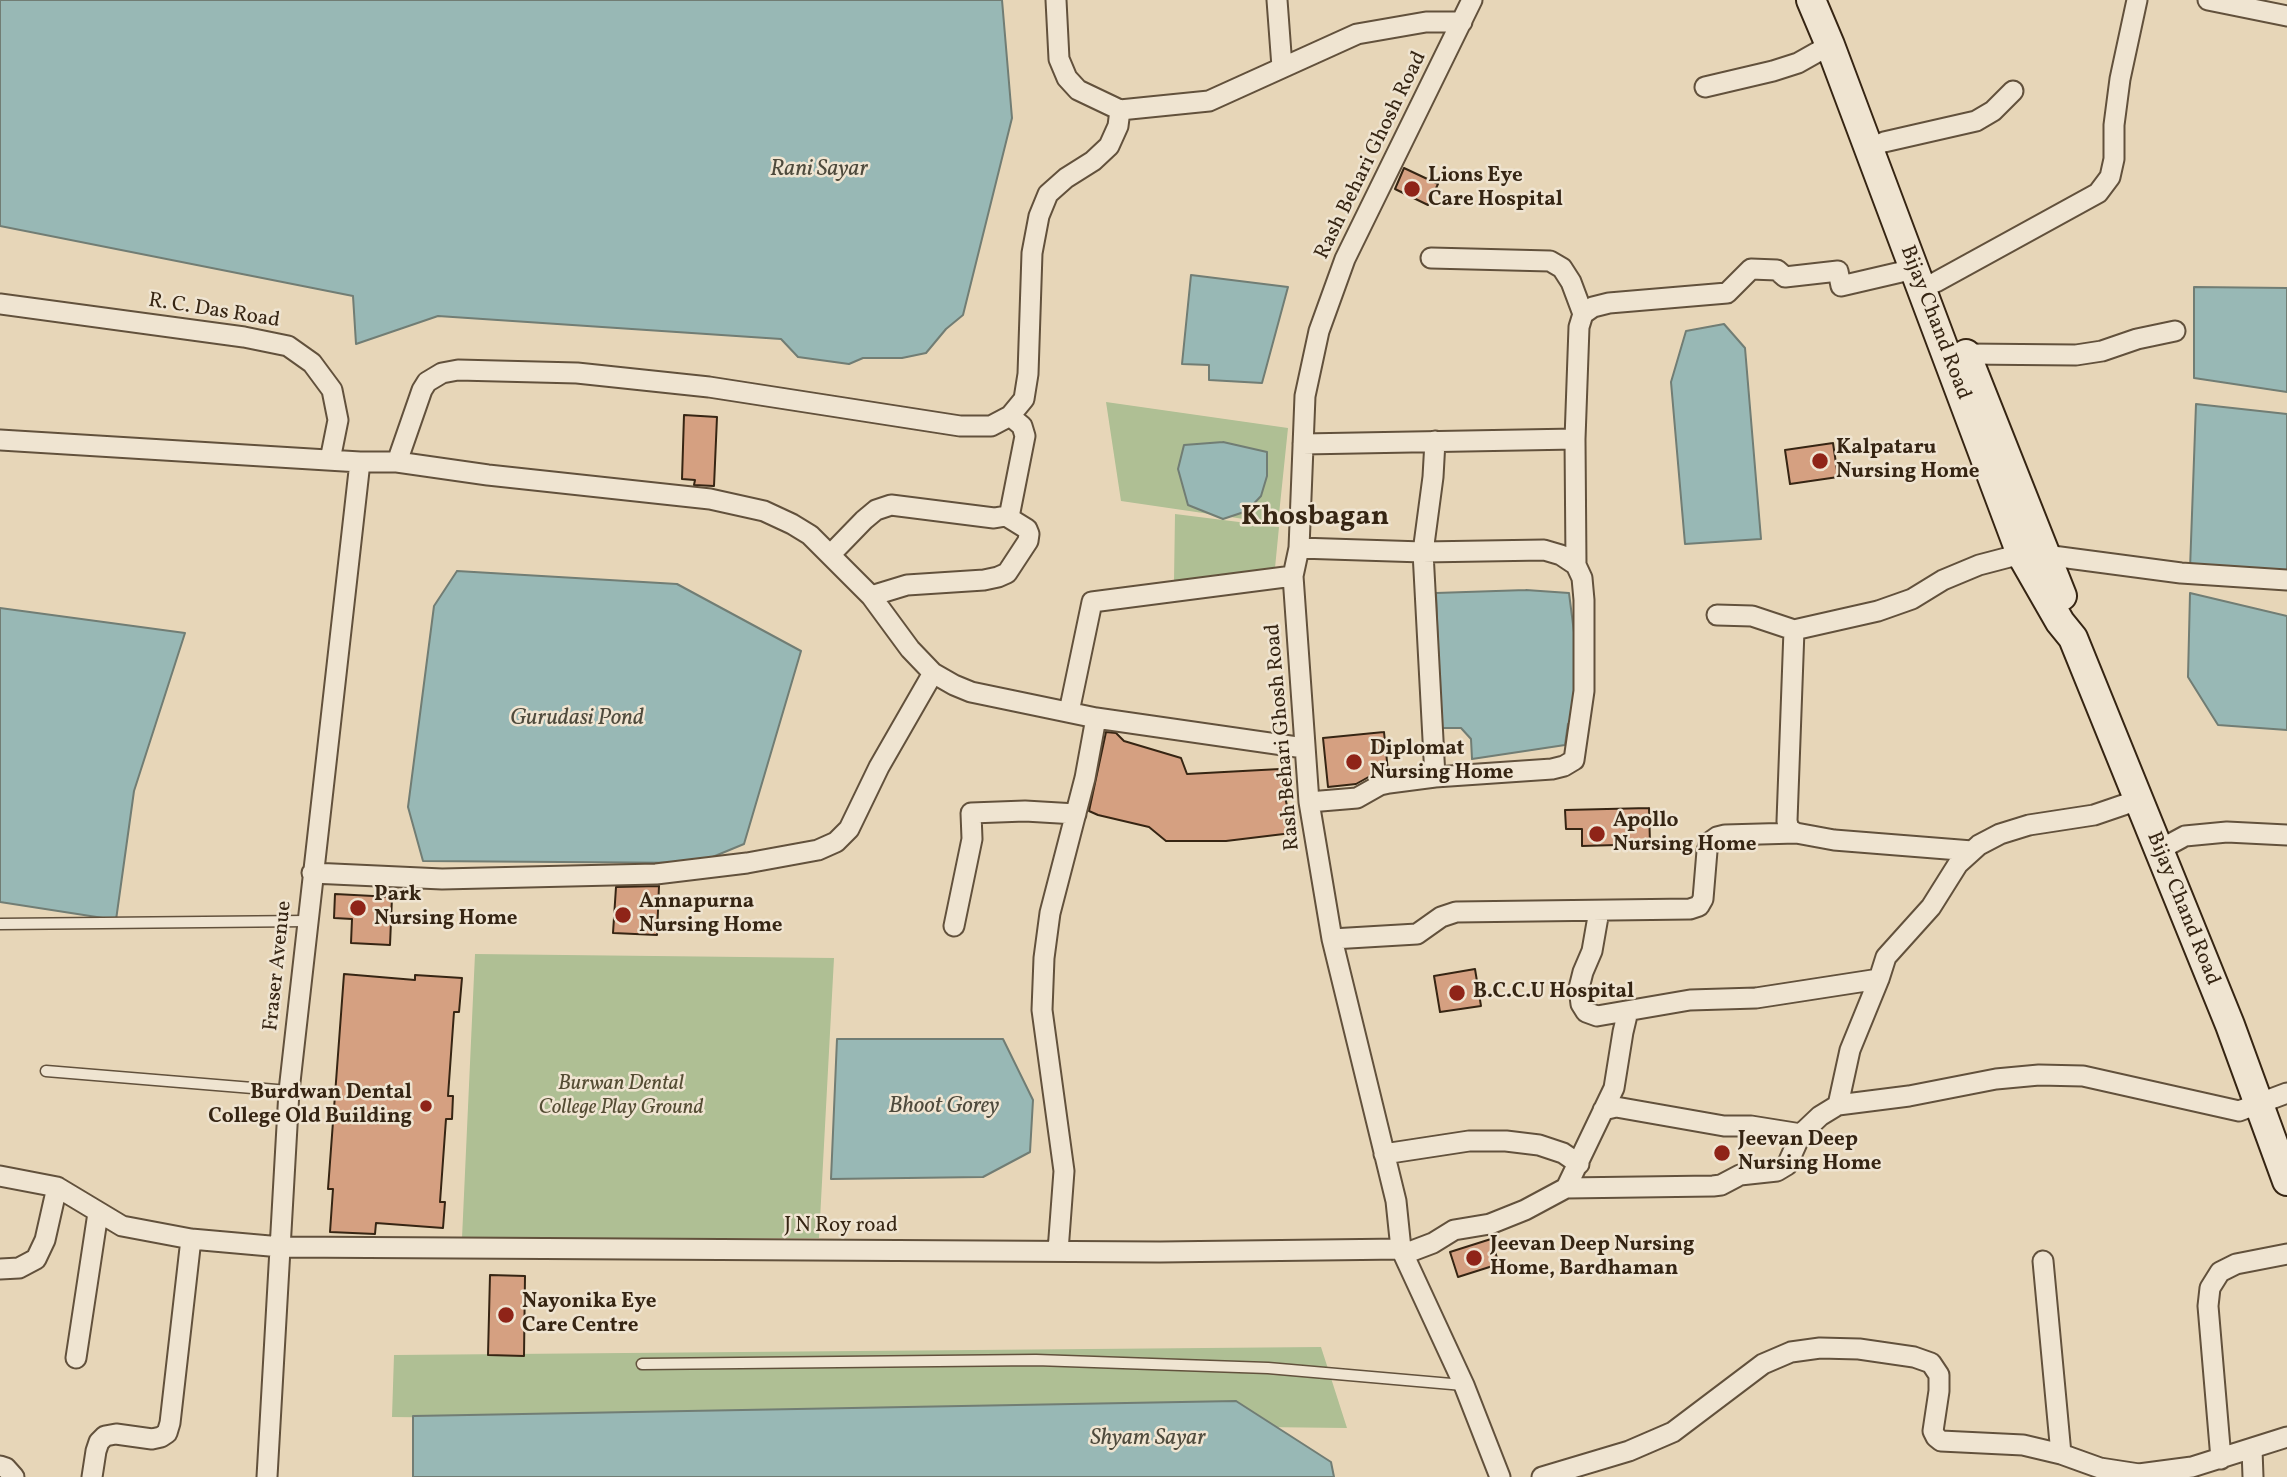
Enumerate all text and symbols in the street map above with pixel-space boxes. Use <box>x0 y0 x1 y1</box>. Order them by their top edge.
street label: Rash Behari Ghosh Road <box>1311 48 1433 264</box>
water label: Rani Sayar <box>770 157 868 185</box>
place label: Lions Eye Care Hospital <box>1428 164 1563 214</box>
marker: Lions Eye Care Hospital <box>1402 179 1422 199</box>
street label: Bijay Chand Road <box>1893 242 1975 404</box>
street label: R. C. Das Road <box>146 289 282 335</box>
place label: Kalpataru Nursing Home <box>1836 436 1979 486</box>
marker: Kalpataru Nursing Home <box>1810 451 1830 471</box>
district label: Khosbagan <box>1241 502 1389 536</box>
street label: Rash Behari Ghosh Road <box>1262 622 1306 852</box>
water label: Gurudasi Pond <box>510 706 644 734</box>
place label: Diplomat Nursing Home <box>1370 737 1513 787</box>
marker: Diplomat Nursing Home <box>1344 752 1364 772</box>
place label: Apollo Nursing Home <box>1613 809 1756 859</box>
marker: Apollo Nursing Home <box>1587 824 1607 844</box>
street label: Bijay Chand Road <box>2140 829 2224 989</box>
place label: Park Nursing Home <box>374 883 517 933</box>
place label: Annapurna Nursing Home <box>639 890 782 940</box>
marker: Park Nursing Home <box>348 898 368 918</box>
street label: Fraser Avenue <box>260 900 298 1032</box>
marker: Annapurna Nursing Home <box>613 905 633 925</box>
place label: B.C.C.U Hospital <box>1473 980 1634 1006</box>
marker: B.C.C.U Hospital <box>1447 983 1467 1003</box>
park label: Burwan Dental College Play Ground <box>538 1072 704 1122</box>
place label: Burdwan Dental College Old Building <box>208 1081 412 1131</box>
water label: Bhoot Gorey <box>889 1094 999 1122</box>
marker: Burdwan Dental College Old Building <box>418 1098 434 1114</box>
place label: Jeevan Deep Nursing Home <box>1738 1128 1881 1178</box>
marker: Jeevan Deep Nursing Home <box>1712 1143 1732 1163</box>
street label: J N Roy road <box>784 1214 898 1240</box>
place label: Jeevan Deep Nursing Home, Bardhaman <box>1490 1233 1694 1283</box>
marker: Jeevan Deep Nursing Home, Bardhaman <box>1464 1248 1484 1268</box>
place label: Nayonika Eye Care Centre <box>522 1290 656 1340</box>
marker: Nayonika Eye Care Centre <box>496 1305 516 1325</box>
water label: Shyam Sayar <box>1090 1426 1206 1454</box>

